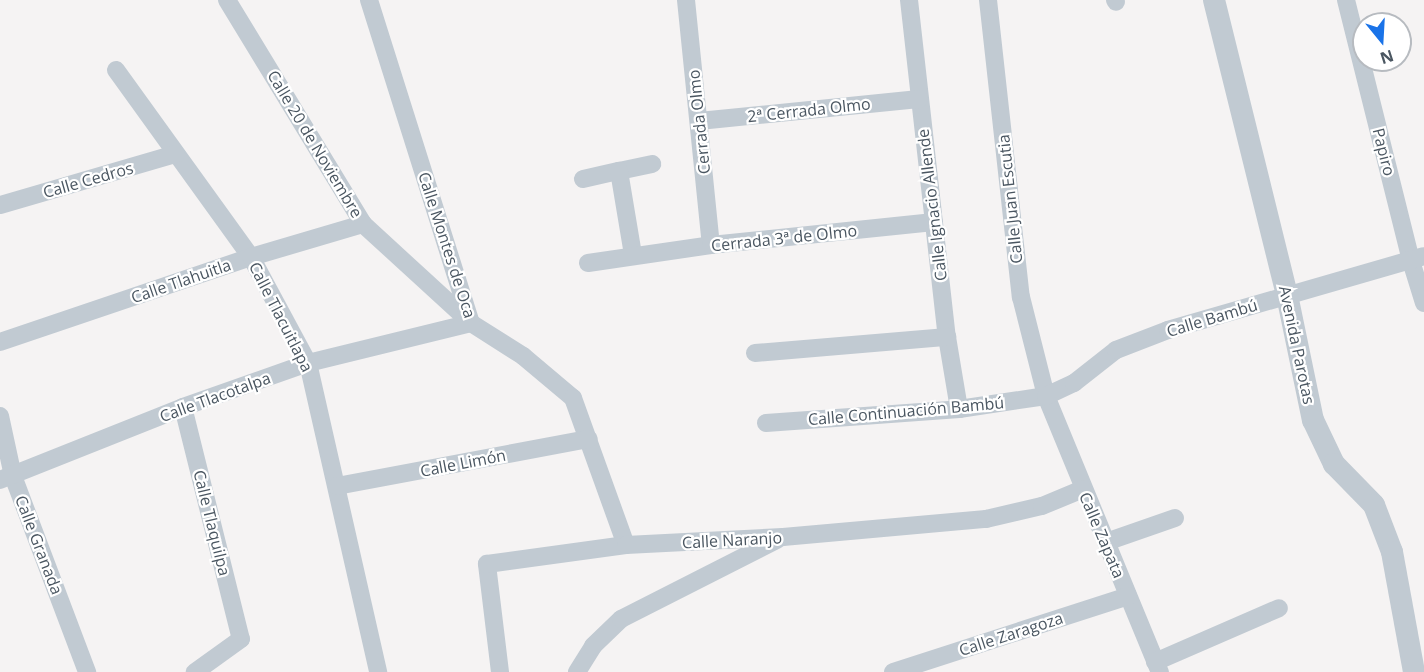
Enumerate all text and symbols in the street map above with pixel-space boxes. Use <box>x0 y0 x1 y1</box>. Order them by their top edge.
north arrow <box>1352 12 1412 72</box>
text: N <box>1377 45 1397 70</box>
street label: Calle 20 de Noviembre <box>263 67 367 221</box>
street label: Cerrada Olmo <box>684 69 714 175</box>
street label: 2ª Cerrada Olmo <box>746 94 872 126</box>
street label: Papiro <box>1369 126 1399 178</box>
street label: Calle Ignacio Allende <box>913 128 951 282</box>
street label: Calle Juan Escutia <box>994 133 1026 265</box>
street label: Calle Cedros <box>41 158 135 202</box>
street label: Calle Montes de Oca <box>414 170 480 320</box>
street label: Cerrada 3ª de Olmo <box>710 221 858 255</box>
street label: Calle Tlahuitla <box>129 255 233 307</box>
street label: Calle Tlacuitlapa <box>245 259 317 375</box>
street label: Avenida Parotas <box>1275 284 1319 406</box>
street label: Calle Bambú <box>1164 295 1260 341</box>
street label: Calle Tlacotalpa <box>157 368 273 426</box>
street label: Calle Continuación Bambú <box>807 393 1005 429</box>
street label: Calle Limón <box>419 445 507 481</box>
street label: Calle Tlaquilpa <box>190 468 234 578</box>
street label: Calle Zapata <box>1075 489 1129 581</box>
street label: Calle Granada <box>11 493 67 597</box>
street label: Calle Naranjo <box>682 528 782 552</box>
street label: Calle Zaragoza <box>957 608 1065 660</box>

